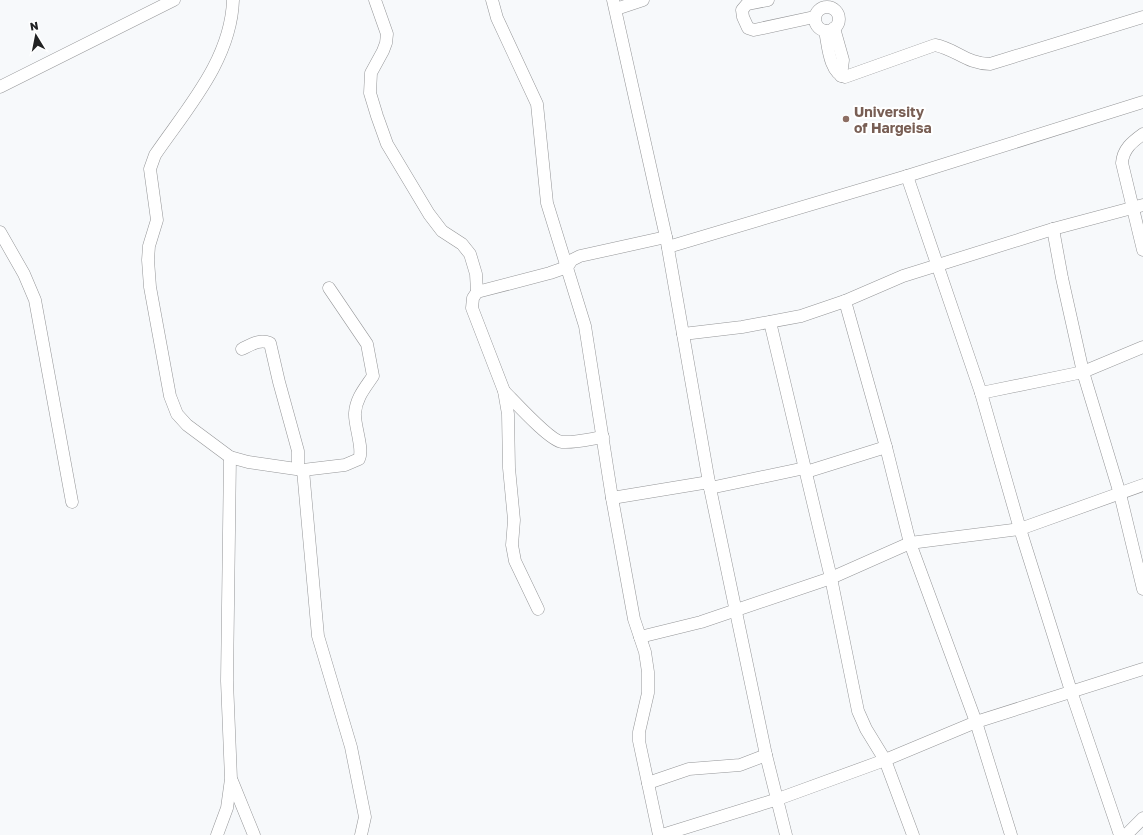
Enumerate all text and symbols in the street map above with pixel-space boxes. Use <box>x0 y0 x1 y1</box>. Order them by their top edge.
north arrow <box>16 16 56 56</box>
text: N <box>29 19 39 33</box>
place label: University of Hargeisa <box>854 103 932 136</box>
marker: University of Hargeisa <box>841 114 851 124</box>

